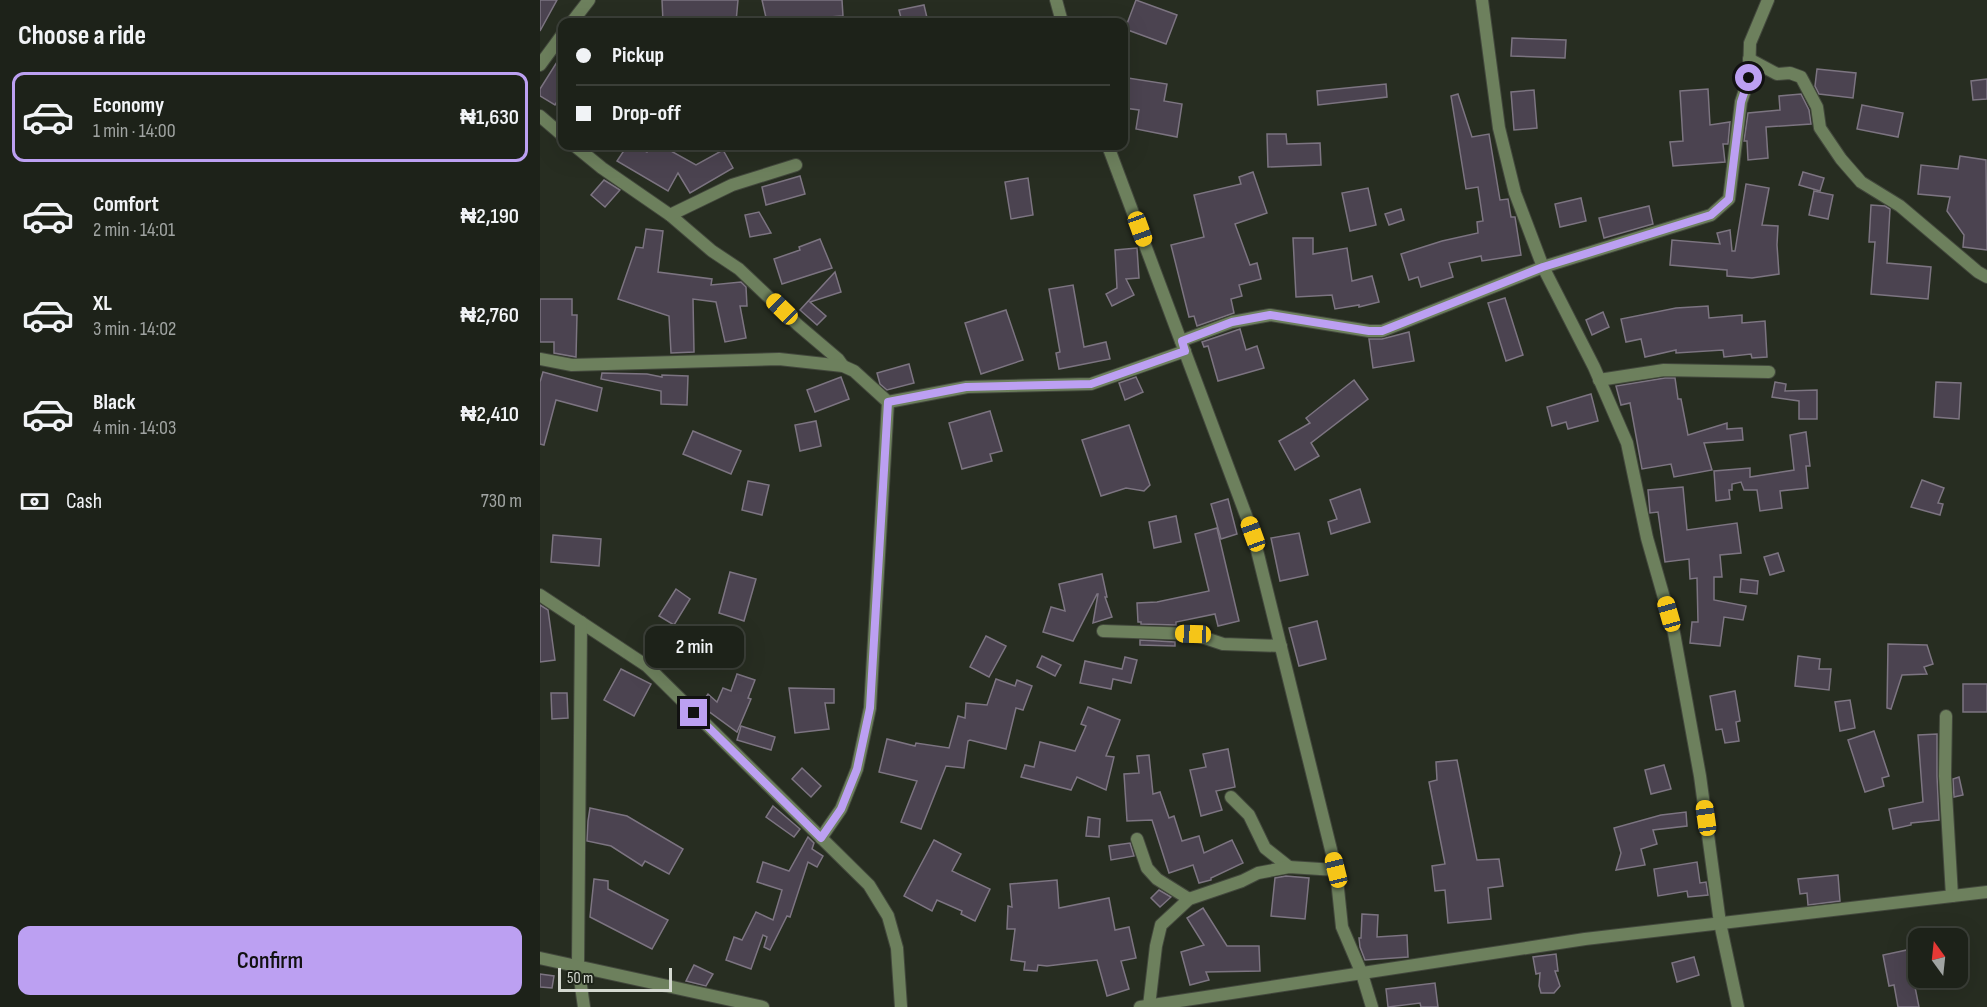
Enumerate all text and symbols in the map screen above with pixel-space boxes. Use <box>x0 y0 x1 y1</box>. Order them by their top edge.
text: Choose a ride <box>18 20 146 52</box>
text: Pickup <box>612 42 664 69</box>
route start <box>1735 64 1762 91</box>
icon: car <box>21 90 75 144</box>
text: Economy <box>93 92 164 119</box>
text: Drop-off <box>612 100 681 127</box>
text: ₦1,630 <box>460 104 519 131</box>
text: 1 min · 14:00 <box>93 119 176 143</box>
icon: car <box>21 189 75 243</box>
text: Comfort <box>93 191 159 218</box>
text: ₦2,190 <box>460 203 519 230</box>
car <box>1125 209 1155 249</box>
text: 2 min · 14:01 <box>93 218 175 242</box>
icon: car <box>21 288 75 342</box>
text: XL <box>93 290 112 317</box>
car <box>763 290 801 328</box>
text: ₦2,760 <box>460 302 519 329</box>
text: 3 min · 14:02 <box>93 317 176 341</box>
icon: car <box>21 387 75 441</box>
text: Black <box>93 389 135 416</box>
text: ₦2,410 <box>461 401 519 428</box>
text: 4 min · 14:03 <box>93 416 176 440</box>
icon: cash <box>18 485 51 518</box>
text: Cash <box>66 488 102 515</box>
text: 730 m <box>481 489 522 513</box>
car <box>1238 514 1268 554</box>
car <box>1655 594 1683 634</box>
car <box>1175 624 1211 644</box>
callout: 2 min <box>644 626 744 668</box>
text: 2 min <box>676 635 713 659</box>
route end <box>680 699 707 726</box>
car <box>1695 799 1717 837</box>
car <box>1323 850 1349 890</box>
button: Confirm <box>18 926 522 995</box>
north arrow <box>1908 928 1968 988</box>
map controls <box>1908 928 1968 988</box>
scale bar <box>558 965 672 992</box>
text: 50 m <box>567 969 593 988</box>

